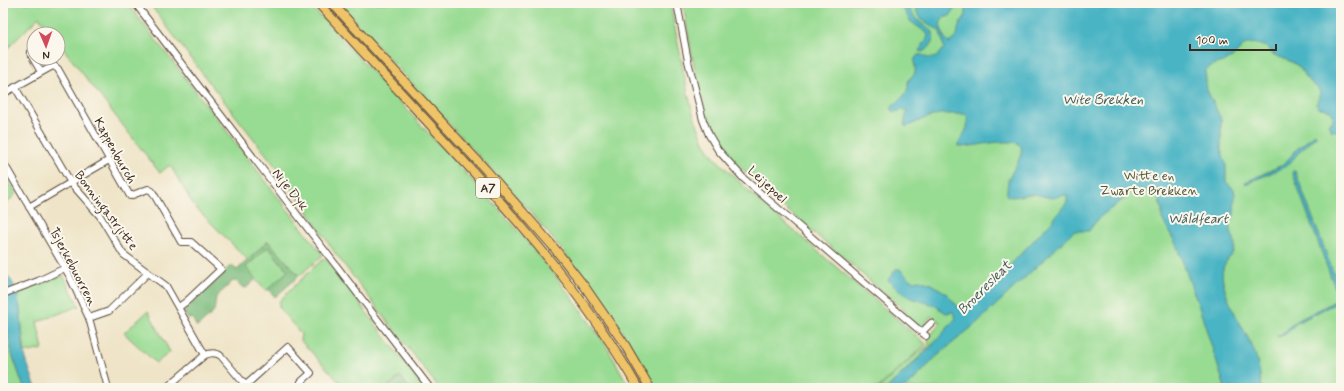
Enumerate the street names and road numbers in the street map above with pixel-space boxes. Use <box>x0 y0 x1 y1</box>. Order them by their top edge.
street label: Kappenburch <box>90 115 140 187</box>
street label: Leijepoel <box>744 163 791 208</box>
street label: Nije Dyk <box>268 165 312 215</box>
street label: Bonningastrjitte <box>69 168 141 255</box>
road number: A7 <box>476 178 500 198</box>
street label: Tsjerkebuorren <box>45 225 100 309</box>

